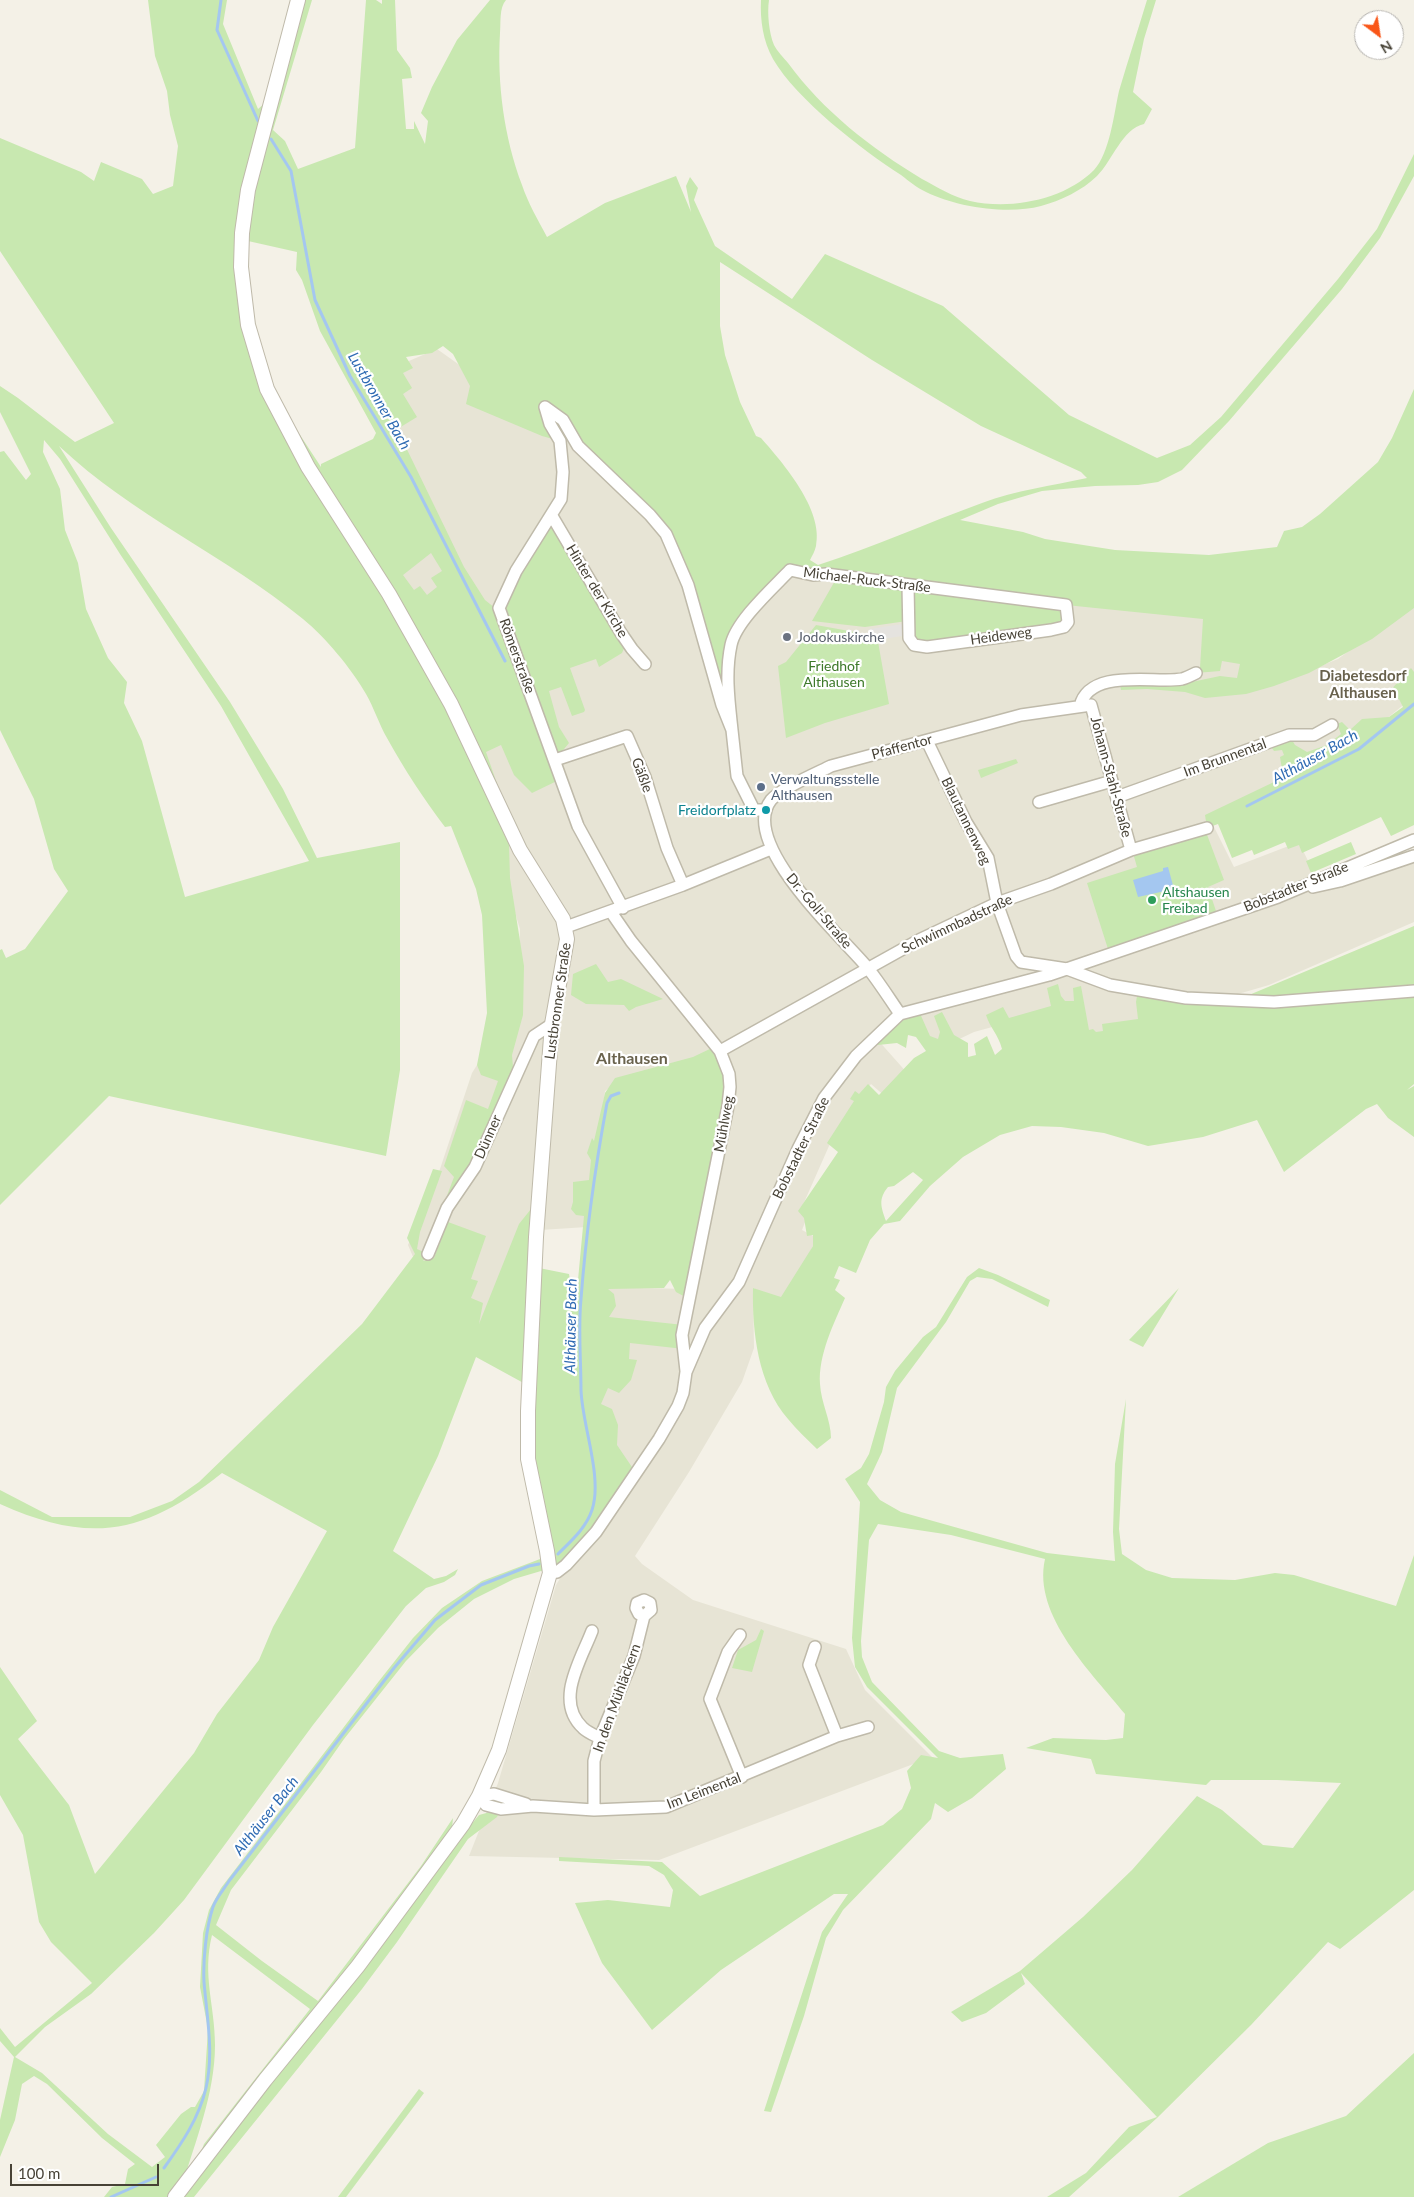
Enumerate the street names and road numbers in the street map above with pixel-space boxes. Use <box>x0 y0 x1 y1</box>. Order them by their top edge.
street label: Hinter der Kirche <box>563 541 631 641</box>
street label: Michael-Ruck-Straße <box>802 564 932 596</box>
street label: Römerstraße <box>496 616 538 696</box>
street label: Heideweg <box>969 623 1033 649</box>
street label: Johann-Stahl-Straße <box>1087 715 1135 839</box>
street label: Pfaffentor <box>870 731 934 763</box>
street label: Im Brunnental <box>1181 735 1269 781</box>
street label: Gäßle <box>628 755 656 795</box>
street label: Blautannenweg <box>938 774 994 868</box>
street label: Bobstadter Straße <box>1241 858 1351 916</box>
street label: Dr.-Goll-Straße <box>783 870 855 952</box>
street label: Schwimmbadstraße <box>899 891 1015 957</box>
street label: Lustbronner Straße <box>541 942 575 1060</box>
street label: Mühlweg <box>711 1094 737 1154</box>
street label: Bobstadter Straße <box>769 1094 833 1202</box>
street label: Dünner <box>471 1112 505 1162</box>
street label: In den Mühläckern <box>590 1641 644 1755</box>
street label: Im Leimental <box>664 1769 744 1813</box>

